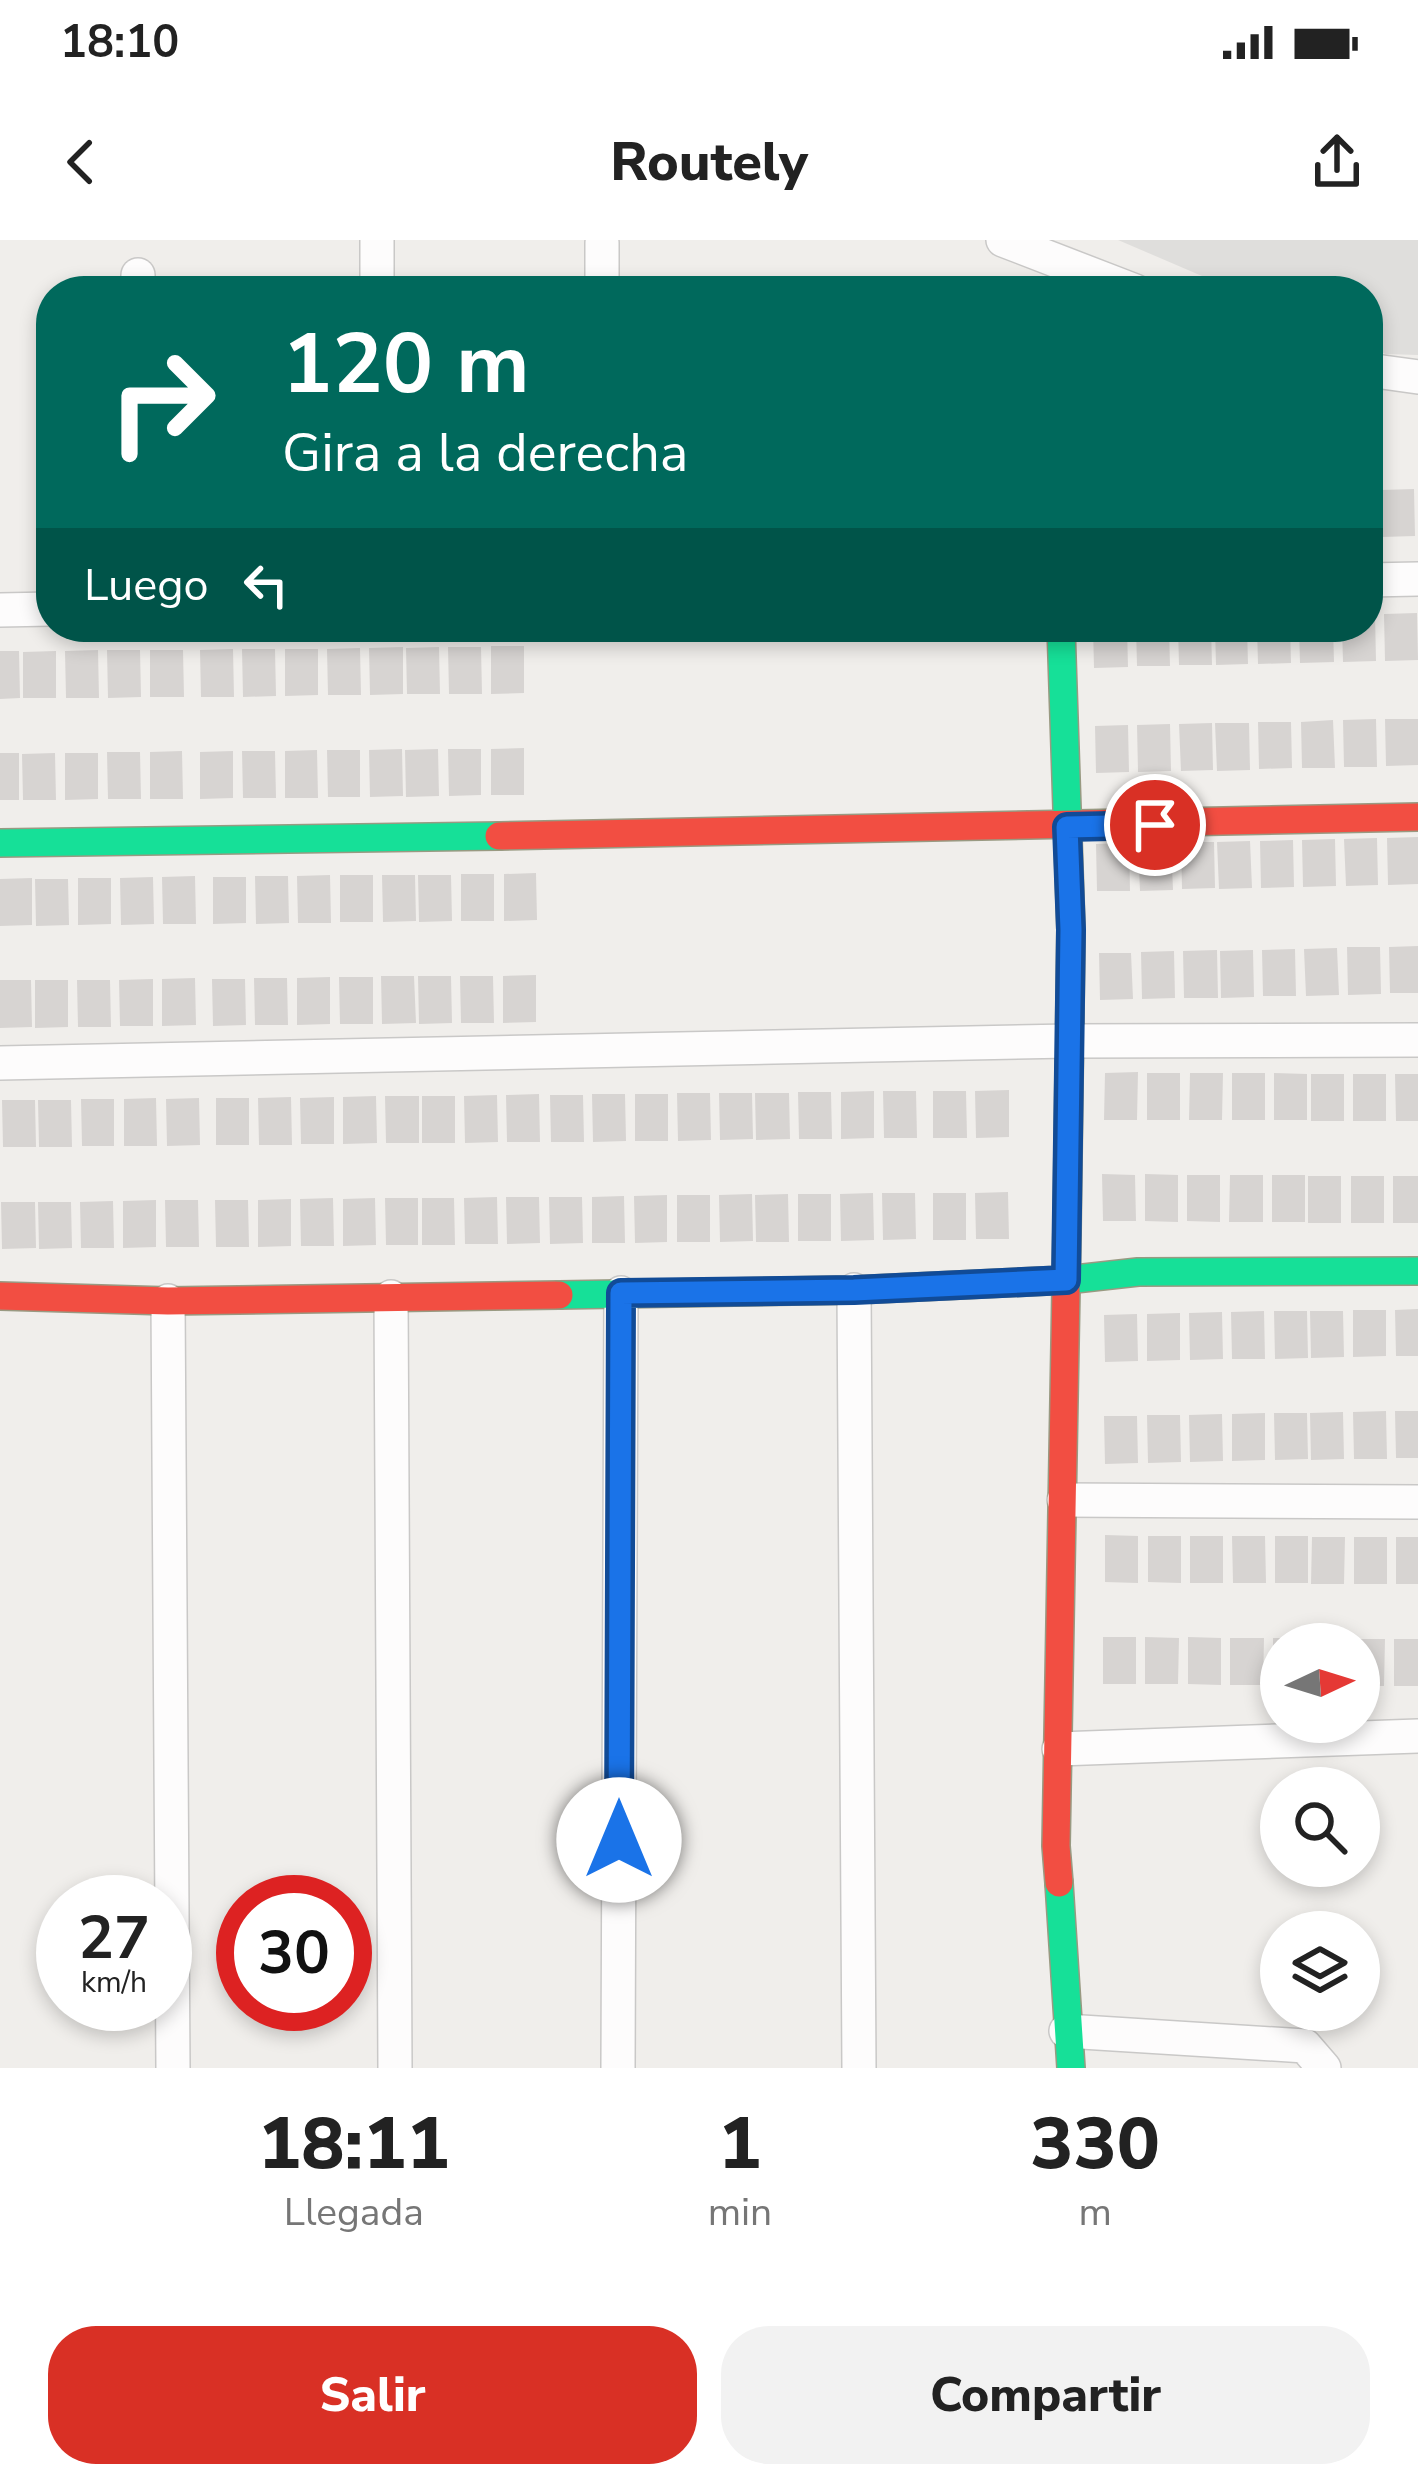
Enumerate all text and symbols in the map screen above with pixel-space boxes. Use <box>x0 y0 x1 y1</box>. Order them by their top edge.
text: 18:10 <box>60 12 179 73</box>
text: Routely <box>610 125 808 199</box>
icon: back <box>48 129 114 195</box>
icon: share <box>1304 129 1370 195</box>
text: 120 m <box>282 307 530 422</box>
icon: right <box>84 324 240 480</box>
text: Gira a la derecha <box>282 416 689 490</box>
icon: left <box>233 552 299 618</box>
text: Luego <box>84 555 209 616</box>
pin <box>1104 774 1206 876</box>
icon: arrive <box>1122 792 1188 858</box>
north arrow <box>1260 1623 1380 1743</box>
map controls <box>1260 1623 1380 2031</box>
button: search <box>1260 1767 1380 1887</box>
position arrow <box>556 1777 682 1903</box>
speed limit sign: 30 <box>216 1875 372 2031</box>
text: 27 <box>78 1897 150 1979</box>
button: layers <box>1260 1911 1380 2031</box>
text: km/h <box>81 1962 147 2003</box>
text: 18:11 <box>258 2095 450 2193</box>
text: 1 <box>718 2095 762 2193</box>
text: 330 <box>1030 2095 1160 2193</box>
text: Llegada <box>284 2186 424 2239</box>
text: min <box>708 2186 772 2239</box>
text: m <box>1078 2186 1112 2239</box>
button: Salir <box>48 2326 697 2464</box>
button: Compartir <box>721 2326 1370 2464</box>

